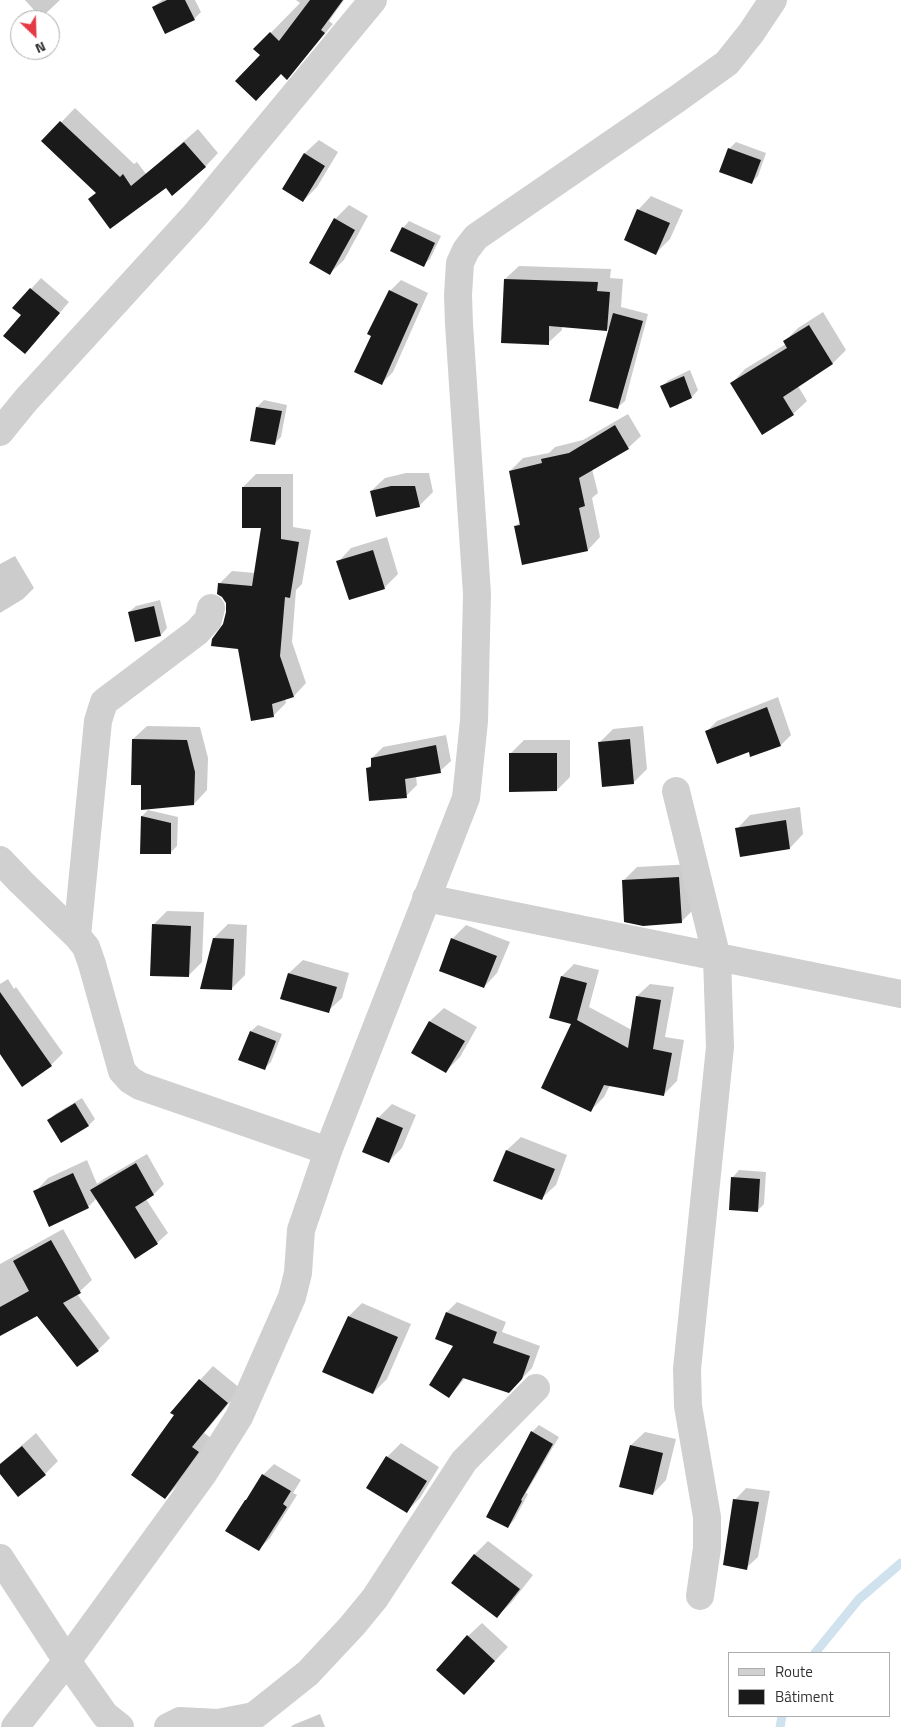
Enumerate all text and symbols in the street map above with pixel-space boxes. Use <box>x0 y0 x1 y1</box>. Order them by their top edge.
north arrow <box>10 10 60 60</box>
text: N <box>32 37 50 60</box>
legend <box>728 1652 891 1717</box>
text: Route <box>775 1660 813 1683</box>
text: Bâtiment <box>775 1685 834 1708</box>

